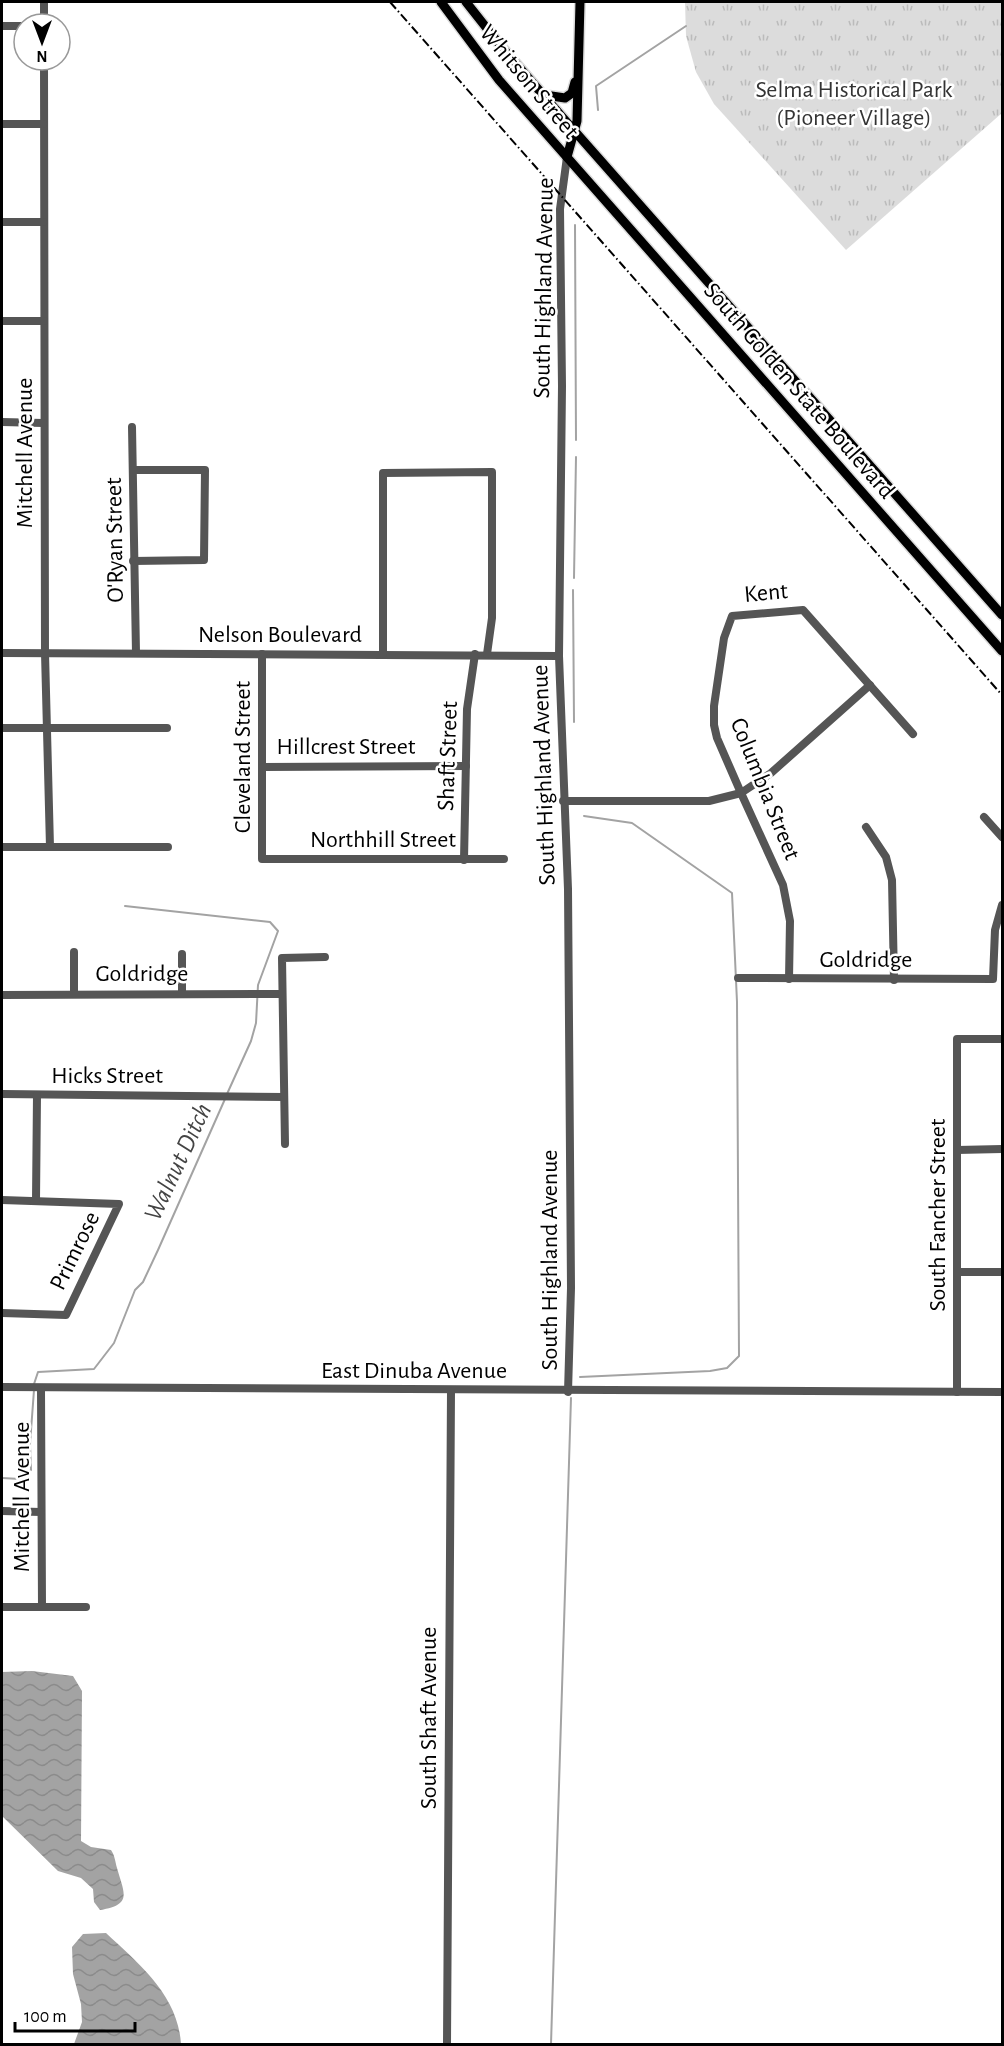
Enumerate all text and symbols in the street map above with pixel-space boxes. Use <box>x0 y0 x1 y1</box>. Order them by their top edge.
north arrow <box>12 12 72 72</box>
street label: Whitson Street <box>475 21 584 144</box>
text: N <box>36 48 48 64</box>
park label: Selma Historical Park (Pioneer Village) <box>755 78 953 130</box>
street label: South Highland Avenue <box>530 177 558 399</box>
street label: South Golden State Boulevard <box>699 278 899 504</box>
street label: Mitchell Avenue <box>13 378 37 528</box>
street label: O'Ryan Street <box>102 477 128 603</box>
street label: Kent <box>743 579 789 607</box>
street label: Nelson Boulevard <box>198 623 362 647</box>
street label: South Highland Avenue <box>528 664 560 886</box>
street label: Cleveland Street <box>231 680 255 833</box>
street label: Shaft Street <box>434 700 462 811</box>
street label: Columbia Street <box>726 715 804 864</box>
street label: Hillcrest Street <box>277 735 416 759</box>
street label: Northhill Street <box>310 828 456 852</box>
street label: Goldridge <box>820 948 912 972</box>
street label: Goldridge <box>96 962 188 986</box>
street label: Hicks Street <box>51 1064 163 1088</box>
water label: Walnut Ditch <box>140 1099 216 1225</box>
street label: South Fancher Street <box>926 1118 950 1311</box>
street label: South Highland Avenue <box>538 1150 562 1370</box>
street label: Primrose <box>46 1208 104 1294</box>
street label: East Dinuba Avenue <box>321 1359 507 1383</box>
street label: Mitchell Avenue <box>10 1422 34 1572</box>
street label: South Shaft Avenue <box>417 1627 441 1809</box>
scale bar <box>15 1995 135 2033</box>
text: 100 m <box>24 2008 67 2026</box>

